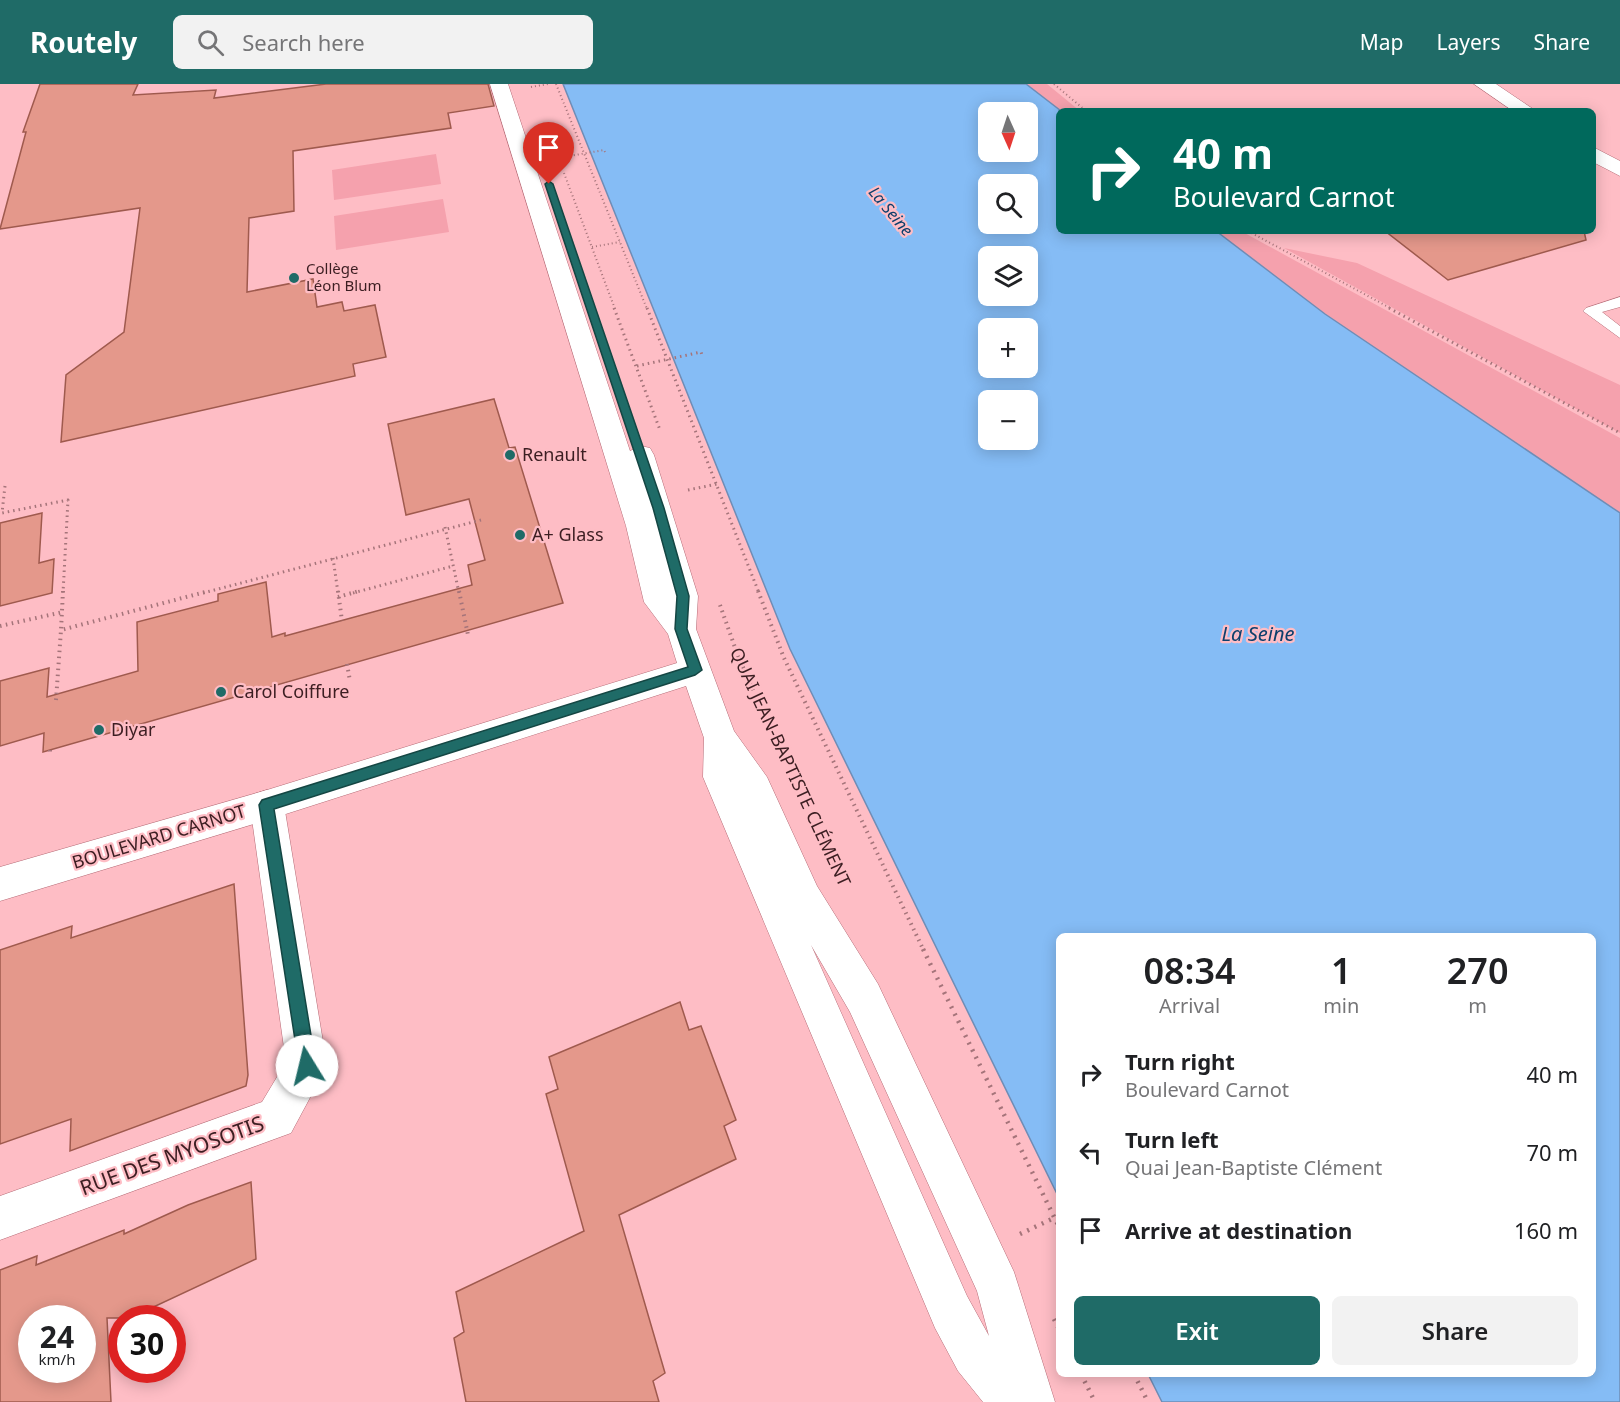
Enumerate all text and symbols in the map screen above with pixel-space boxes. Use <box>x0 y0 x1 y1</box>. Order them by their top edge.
search box <box>173 15 593 69</box>
text: Routely <box>30 23 137 61</box>
icon: search <box>194 26 227 59</box>
text: Search here <box>242 27 365 57</box>
text: Map <box>1360 28 1404 56</box>
text: Layers <box>1437 28 1501 56</box>
text: Share <box>1534 28 1590 56</box>
north arrow <box>978 102 1038 162</box>
map controls <box>978 102 1038 450</box>
pin <box>523 122 574 184</box>
text: 40 m <box>1173 124 1273 181</box>
icon: arrive <box>532 131 565 164</box>
icon: right <box>1074 132 1152 210</box>
button: search <box>978 174 1038 234</box>
text: Boulevard Carnot <box>1173 178 1394 215</box>
water label: La Seine <box>864 182 918 240</box>
button: layers <box>978 246 1038 306</box>
place label: Collège Léon Blum <box>306 258 381 295</box>
marker: Collège Léon Blum <box>287 271 301 285</box>
button: + <box>978 318 1038 378</box>
button: − <box>978 390 1038 450</box>
place label: Renault <box>522 442 587 466</box>
marker: Renault <box>503 448 517 462</box>
place label: A+ Glass <box>532 522 604 546</box>
marker: A+ Glass <box>513 528 527 542</box>
water label: La Seine <box>1222 620 1294 647</box>
street label: QUAI JEAN-BAPTISTE CLÉMENT <box>725 643 857 890</box>
place label: Carol Coiffure <box>233 679 349 703</box>
marker: Carol Coiffure <box>214 685 228 699</box>
place label: Diyar <box>111 717 156 741</box>
marker: Diyar <box>92 723 106 737</box>
street label: BOULEVARD CARNOT <box>69 798 248 874</box>
text: 08:34 <box>1143 946 1236 995</box>
text: 1 <box>1331 946 1352 995</box>
text: 270 <box>1447 946 1509 995</box>
text: Arrival <box>1159 992 1220 1019</box>
text: min <box>1323 992 1359 1019</box>
text: m <box>1468 992 1487 1019</box>
position arrow <box>275 1034 339 1098</box>
text: Turn right <box>1125 1046 1235 1076</box>
icon: right <box>1074 1058 1107 1091</box>
text: 40 m <box>1527 1059 1578 1089</box>
text: Boulevard Carnot <box>1125 1076 1289 1103</box>
street label: RUE DES MYOSOTIS <box>76 1109 268 1201</box>
text: Turn left <box>1125 1124 1219 1154</box>
icon: left <box>1074 1136 1107 1169</box>
text: 70 m <box>1527 1137 1578 1167</box>
text: Quai Jean-Baptiste Clément <box>1125 1154 1382 1181</box>
icon: arrive <box>1074 1214 1107 1247</box>
text: Arrive at destination <box>1125 1215 1352 1245</box>
text: 160 m <box>1514 1215 1578 1245</box>
button: Exit <box>1074 1296 1320 1365</box>
button: Share <box>1332 1296 1578 1365</box>
speed limit sign: 30 <box>108 1305 186 1383</box>
text: 24 <box>40 1316 74 1357</box>
text: km/h <box>39 1349 75 1369</box>

